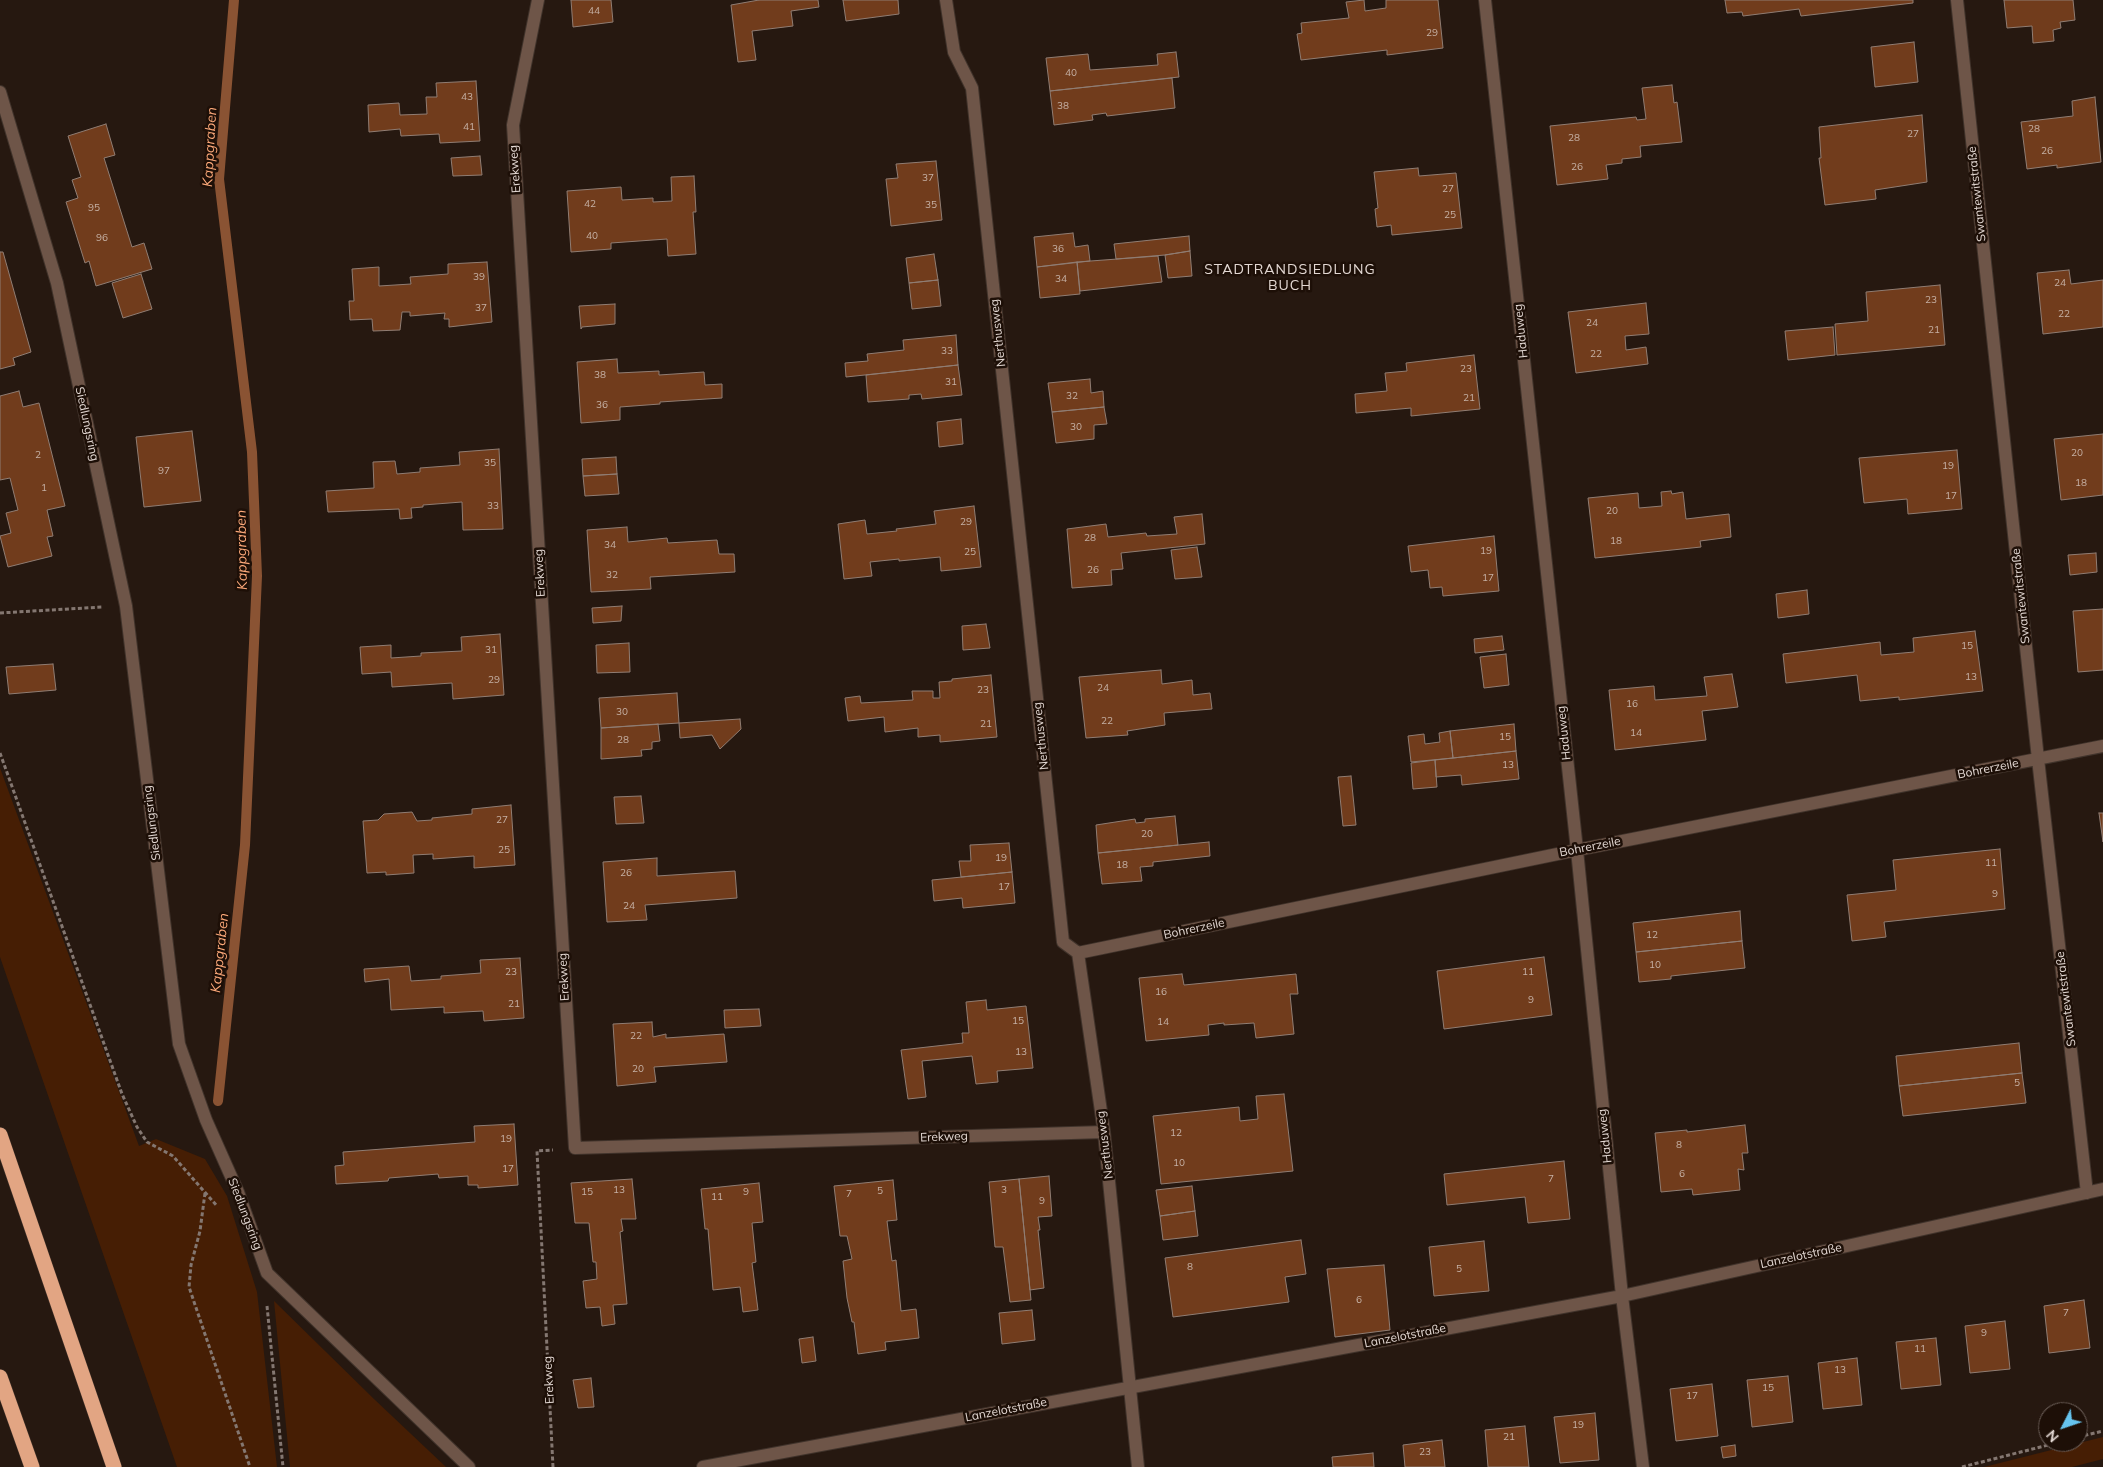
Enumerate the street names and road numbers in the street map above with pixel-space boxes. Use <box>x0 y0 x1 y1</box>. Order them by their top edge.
street label: Erekweg <box>506 145 524 193</box>
street label: Swantewitstraße <box>1965 146 1989 242</box>
street label: Nerthusweg <box>987 298 1009 368</box>
street label: Haduweg <box>1511 303 1531 359</box>
street label: Siedlungsring <box>72 386 102 462</box>
street label: Swantewitstraße <box>2009 548 2033 644</box>
street label: Erekweg <box>532 549 548 597</box>
street label: Nerthusweg <box>1030 701 1052 771</box>
street label: Haduweg <box>1554 705 1574 761</box>
street label: Bohrerzeile <box>1956 756 2020 782</box>
street label: Siedlungsring <box>140 785 164 861</box>
street label: Bohrerzeile <box>1558 834 1622 860</box>
street label: Bohrerzeile <box>1162 916 1226 942</box>
street label: Swantewitstraße <box>2053 951 2079 1047</box>
street label: Erekweg <box>556 953 572 1001</box>
street label: Haduweg <box>1595 1108 1615 1164</box>
street label: Nerthusweg <box>1094 1110 1116 1180</box>
street label: Erekweg <box>920 1129 968 1145</box>
street label: Siedlungsring <box>225 1176 265 1252</box>
street label: Lanzelotstraße <box>1759 1240 1843 1272</box>
street label: Lanzelotstraße <box>1363 1321 1447 1351</box>
street label: Erekweg <box>541 1356 557 1404</box>
street label: Lanzelotstraße <box>964 1395 1048 1425</box>

